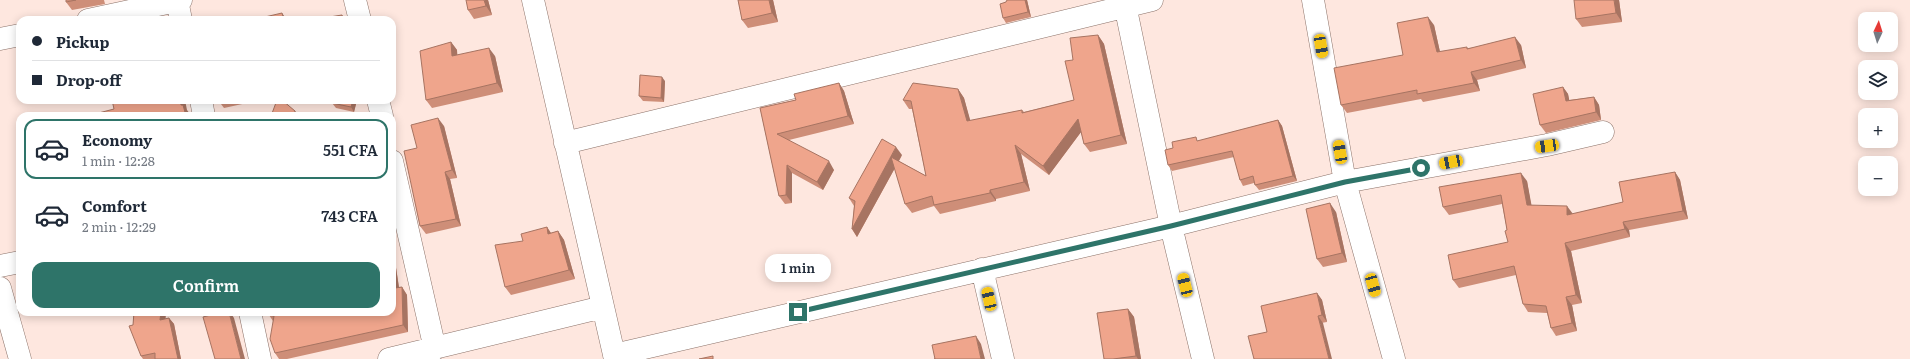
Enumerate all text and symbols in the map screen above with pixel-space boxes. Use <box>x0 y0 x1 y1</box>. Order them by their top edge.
north arrow <box>1858 12 1898 52</box>
map controls <box>1858 12 1898 196</box>
text: Pickup <box>56 30 109 53</box>
car <box>1313 33 1329 59</box>
button: layers <box>1858 60 1898 100</box>
text: Drop-off <box>56 68 121 91</box>
button: + <box>1858 108 1898 148</box>
text: Economy <box>82 128 152 151</box>
icon: car <box>34 131 70 167</box>
text: 551 CFA <box>323 138 378 161</box>
car <box>1534 138 1560 154</box>
car <box>1332 139 1348 165</box>
text: 1 min · 12:28 <box>82 151 155 170</box>
car <box>1438 154 1464 170</box>
button: − <box>1858 156 1898 196</box>
route start <box>1412 159 1430 177</box>
text: Comfort <box>82 194 147 217</box>
icon: car <box>34 197 70 233</box>
text: 743 CFA <box>321 204 378 227</box>
text: 2 min · 12:29 <box>82 217 156 236</box>
callout: 1 min <box>765 254 831 282</box>
text: 1 min <box>781 258 815 277</box>
button: Confirm <box>32 262 380 308</box>
car <box>1176 272 1194 298</box>
car <box>1364 272 1382 298</box>
car <box>980 286 998 312</box>
route end <box>789 303 807 321</box>

